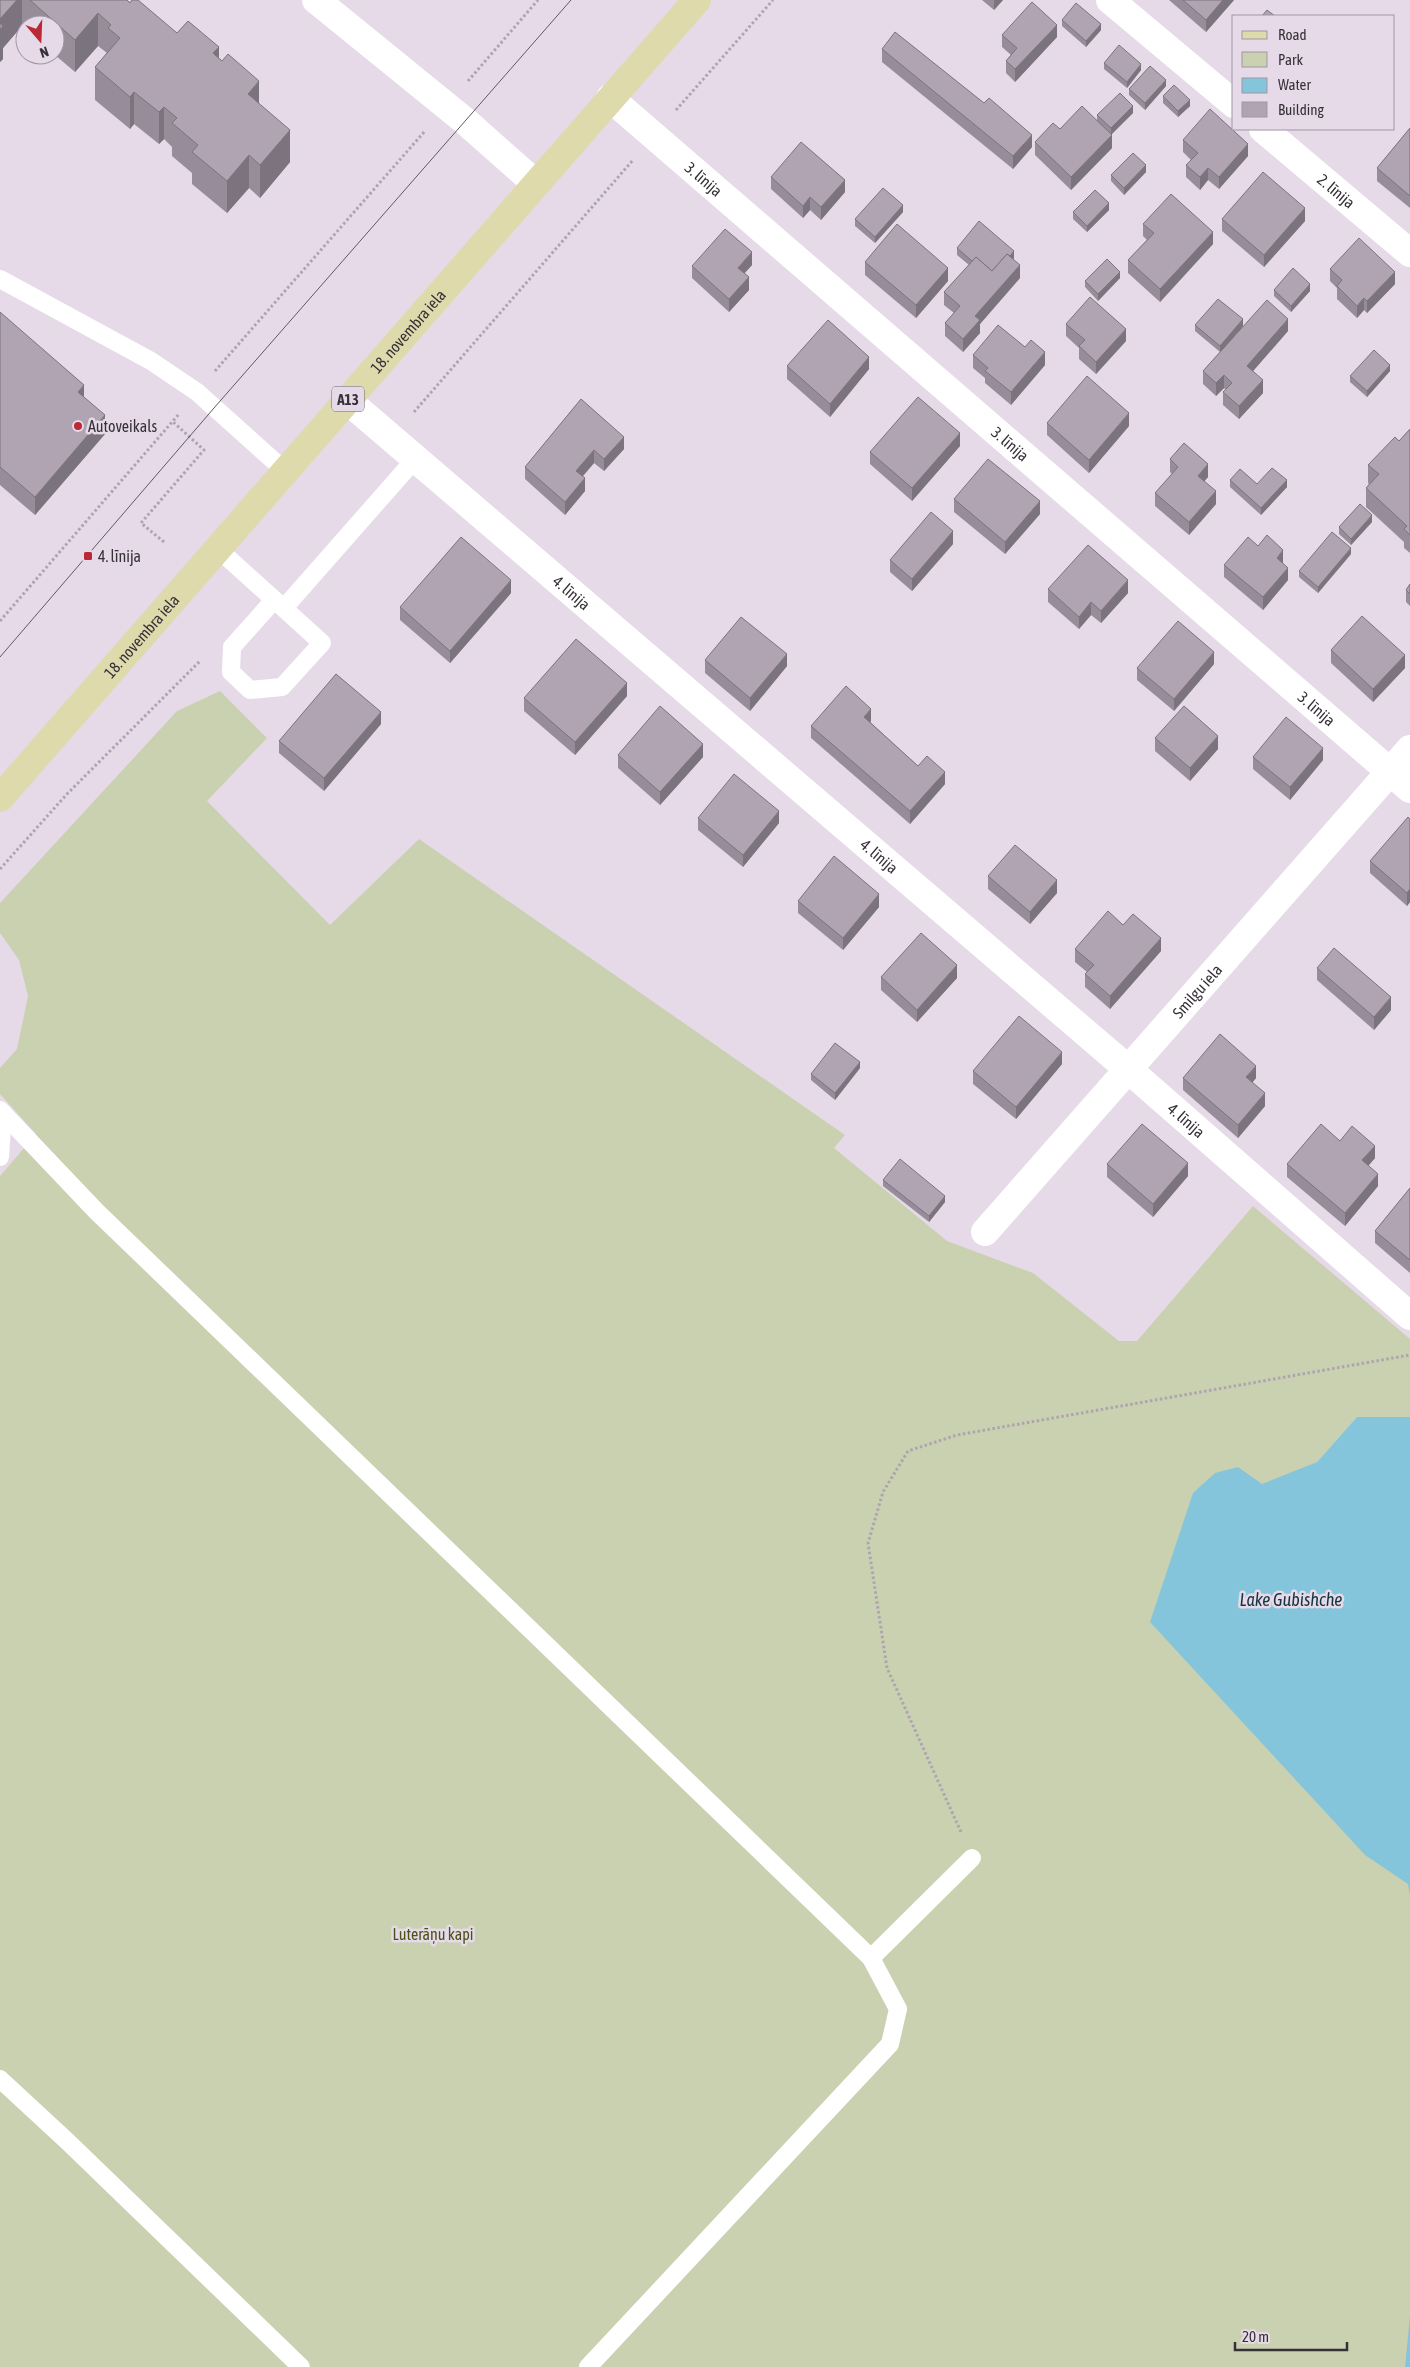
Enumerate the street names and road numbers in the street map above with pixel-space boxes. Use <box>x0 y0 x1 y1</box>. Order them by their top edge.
street label: 3. līnija <box>682 158 726 200</box>
street label: 2. līnija <box>1314 170 1359 212</box>
street label: 18. novembra iela <box>367 286 449 376</box>
road number: A13 <box>332 386 364 412</box>
street label: 3. līnija <box>988 423 1033 465</box>
street label: 4. līnija <box>550 572 594 613</box>
street label: 18. novembra iela <box>100 591 183 681</box>
street label: 3. līnija <box>1295 688 1339 729</box>
street label: 4. līnija <box>857 835 902 877</box>
street label: Smilgu iela <box>1169 961 1225 1022</box>
street label: 4. līnija <box>1164 1099 1209 1141</box>

